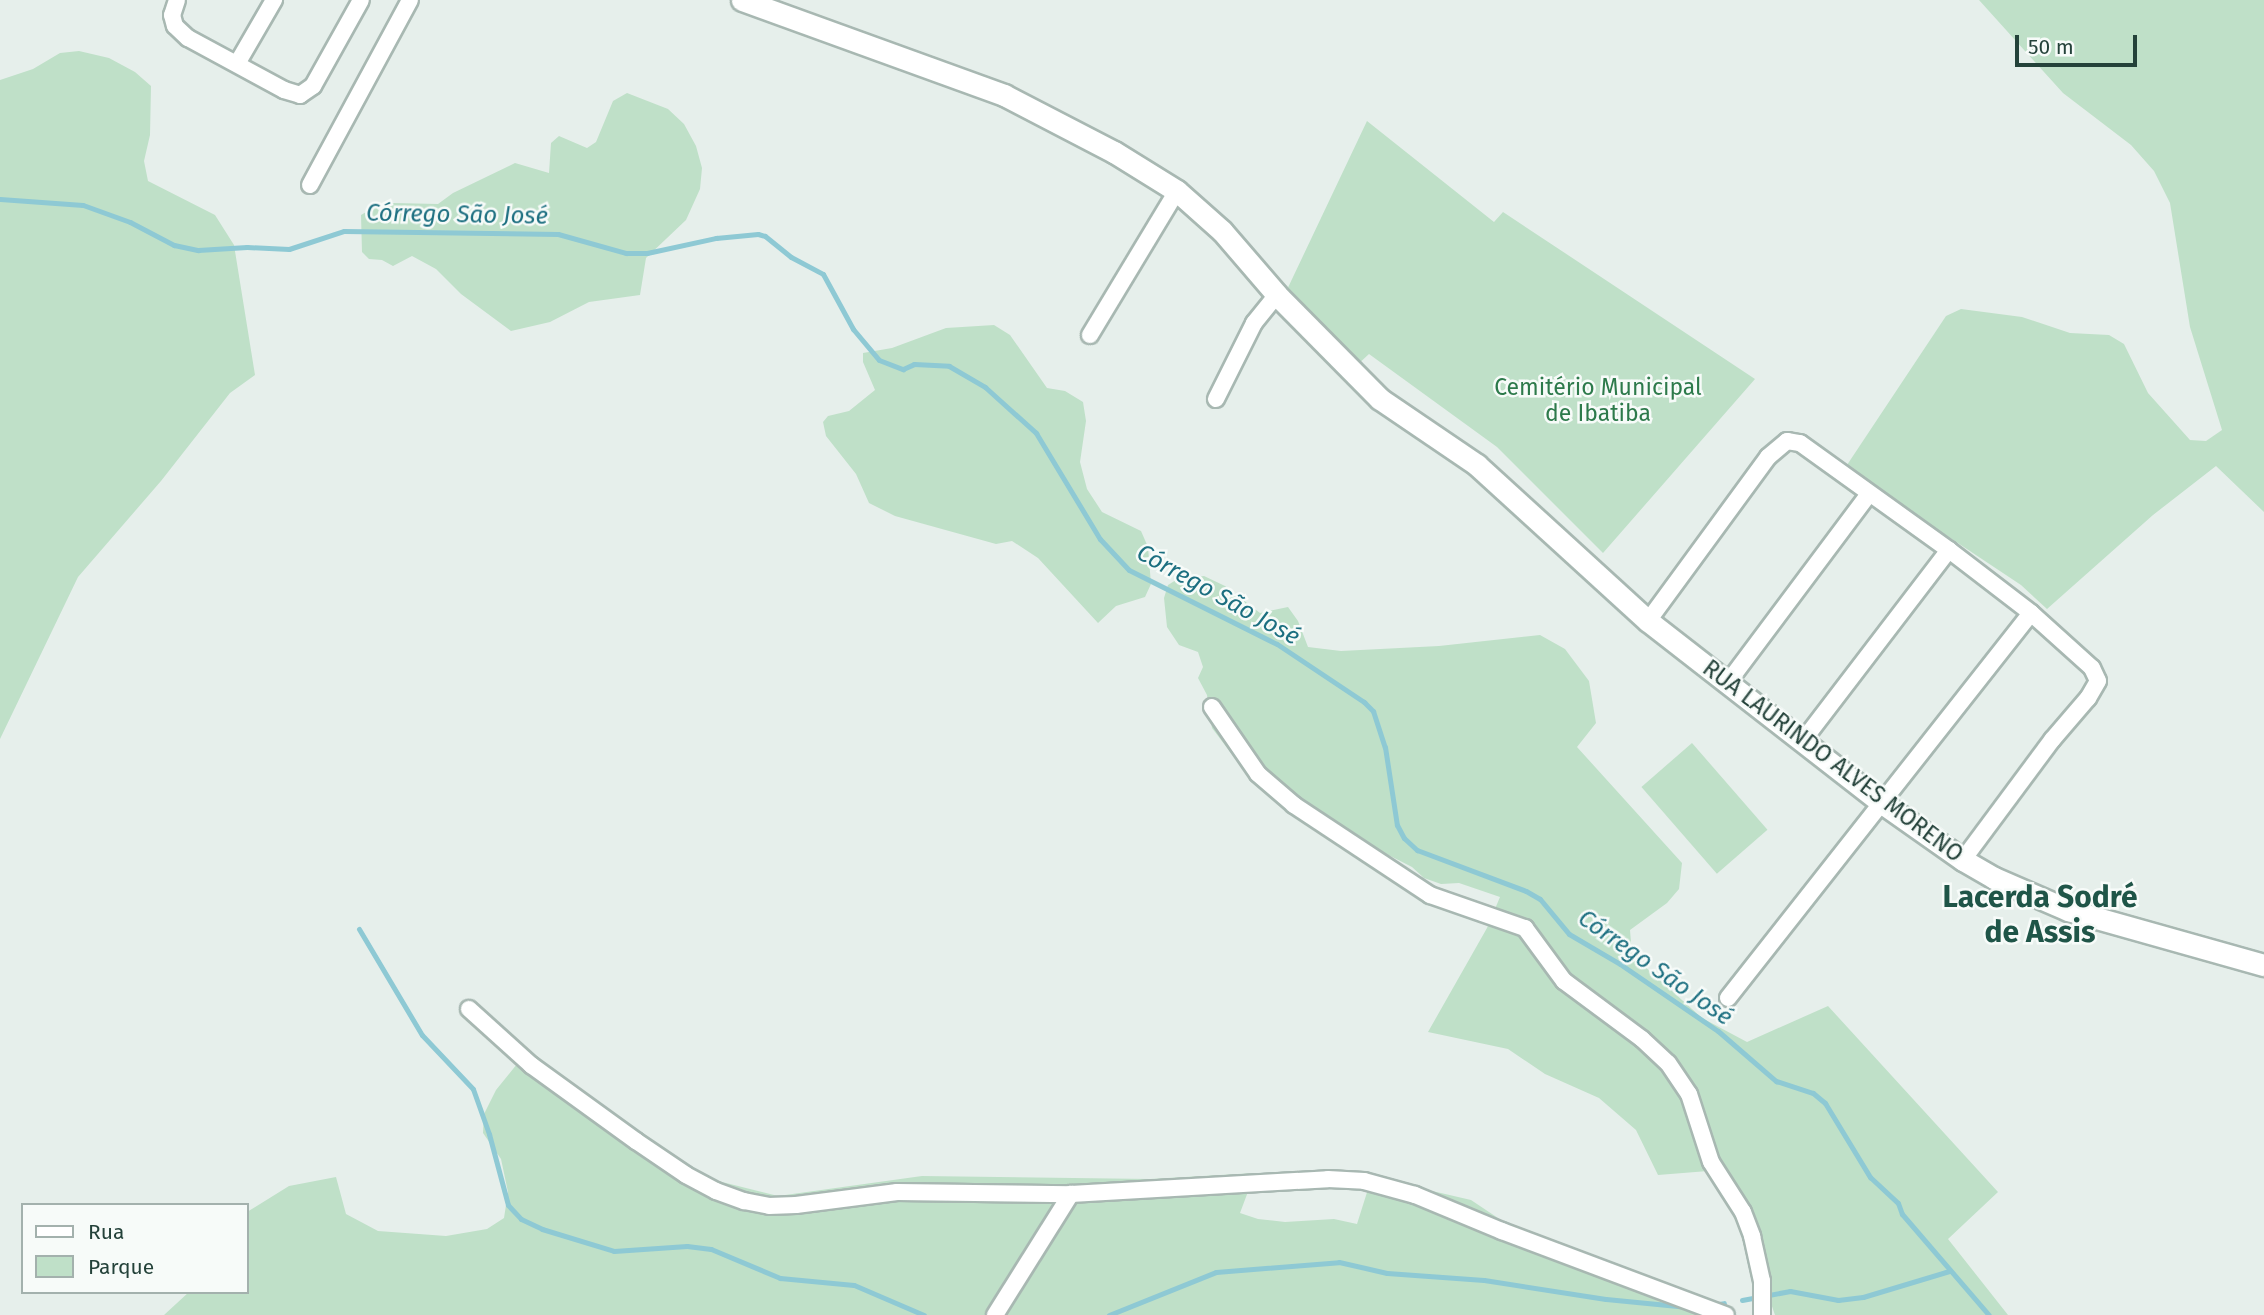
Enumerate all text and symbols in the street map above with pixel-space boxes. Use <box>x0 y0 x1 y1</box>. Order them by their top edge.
scale bar <box>2019 21 2142 65</box>
text: 50 m <box>2028 34 2074 60</box>
water label: Córrego São José <box>366 199 548 231</box>
park label: Cemitério Municipal de Ibatiba <box>1494 373 1702 427</box>
water label: Córrego São José <box>1132 538 1304 652</box>
street label: RUA LAURINDO ALVES MORENO <box>1697 654 1969 868</box>
district label: Lacerda Sodré de Assis <box>1943 879 2137 950</box>
water label: Córrego São José <box>1572 904 1738 1032</box>
legend <box>21 1203 248 1294</box>
text: Rua <box>88 1219 124 1245</box>
text: Parque <box>88 1254 154 1280</box>

